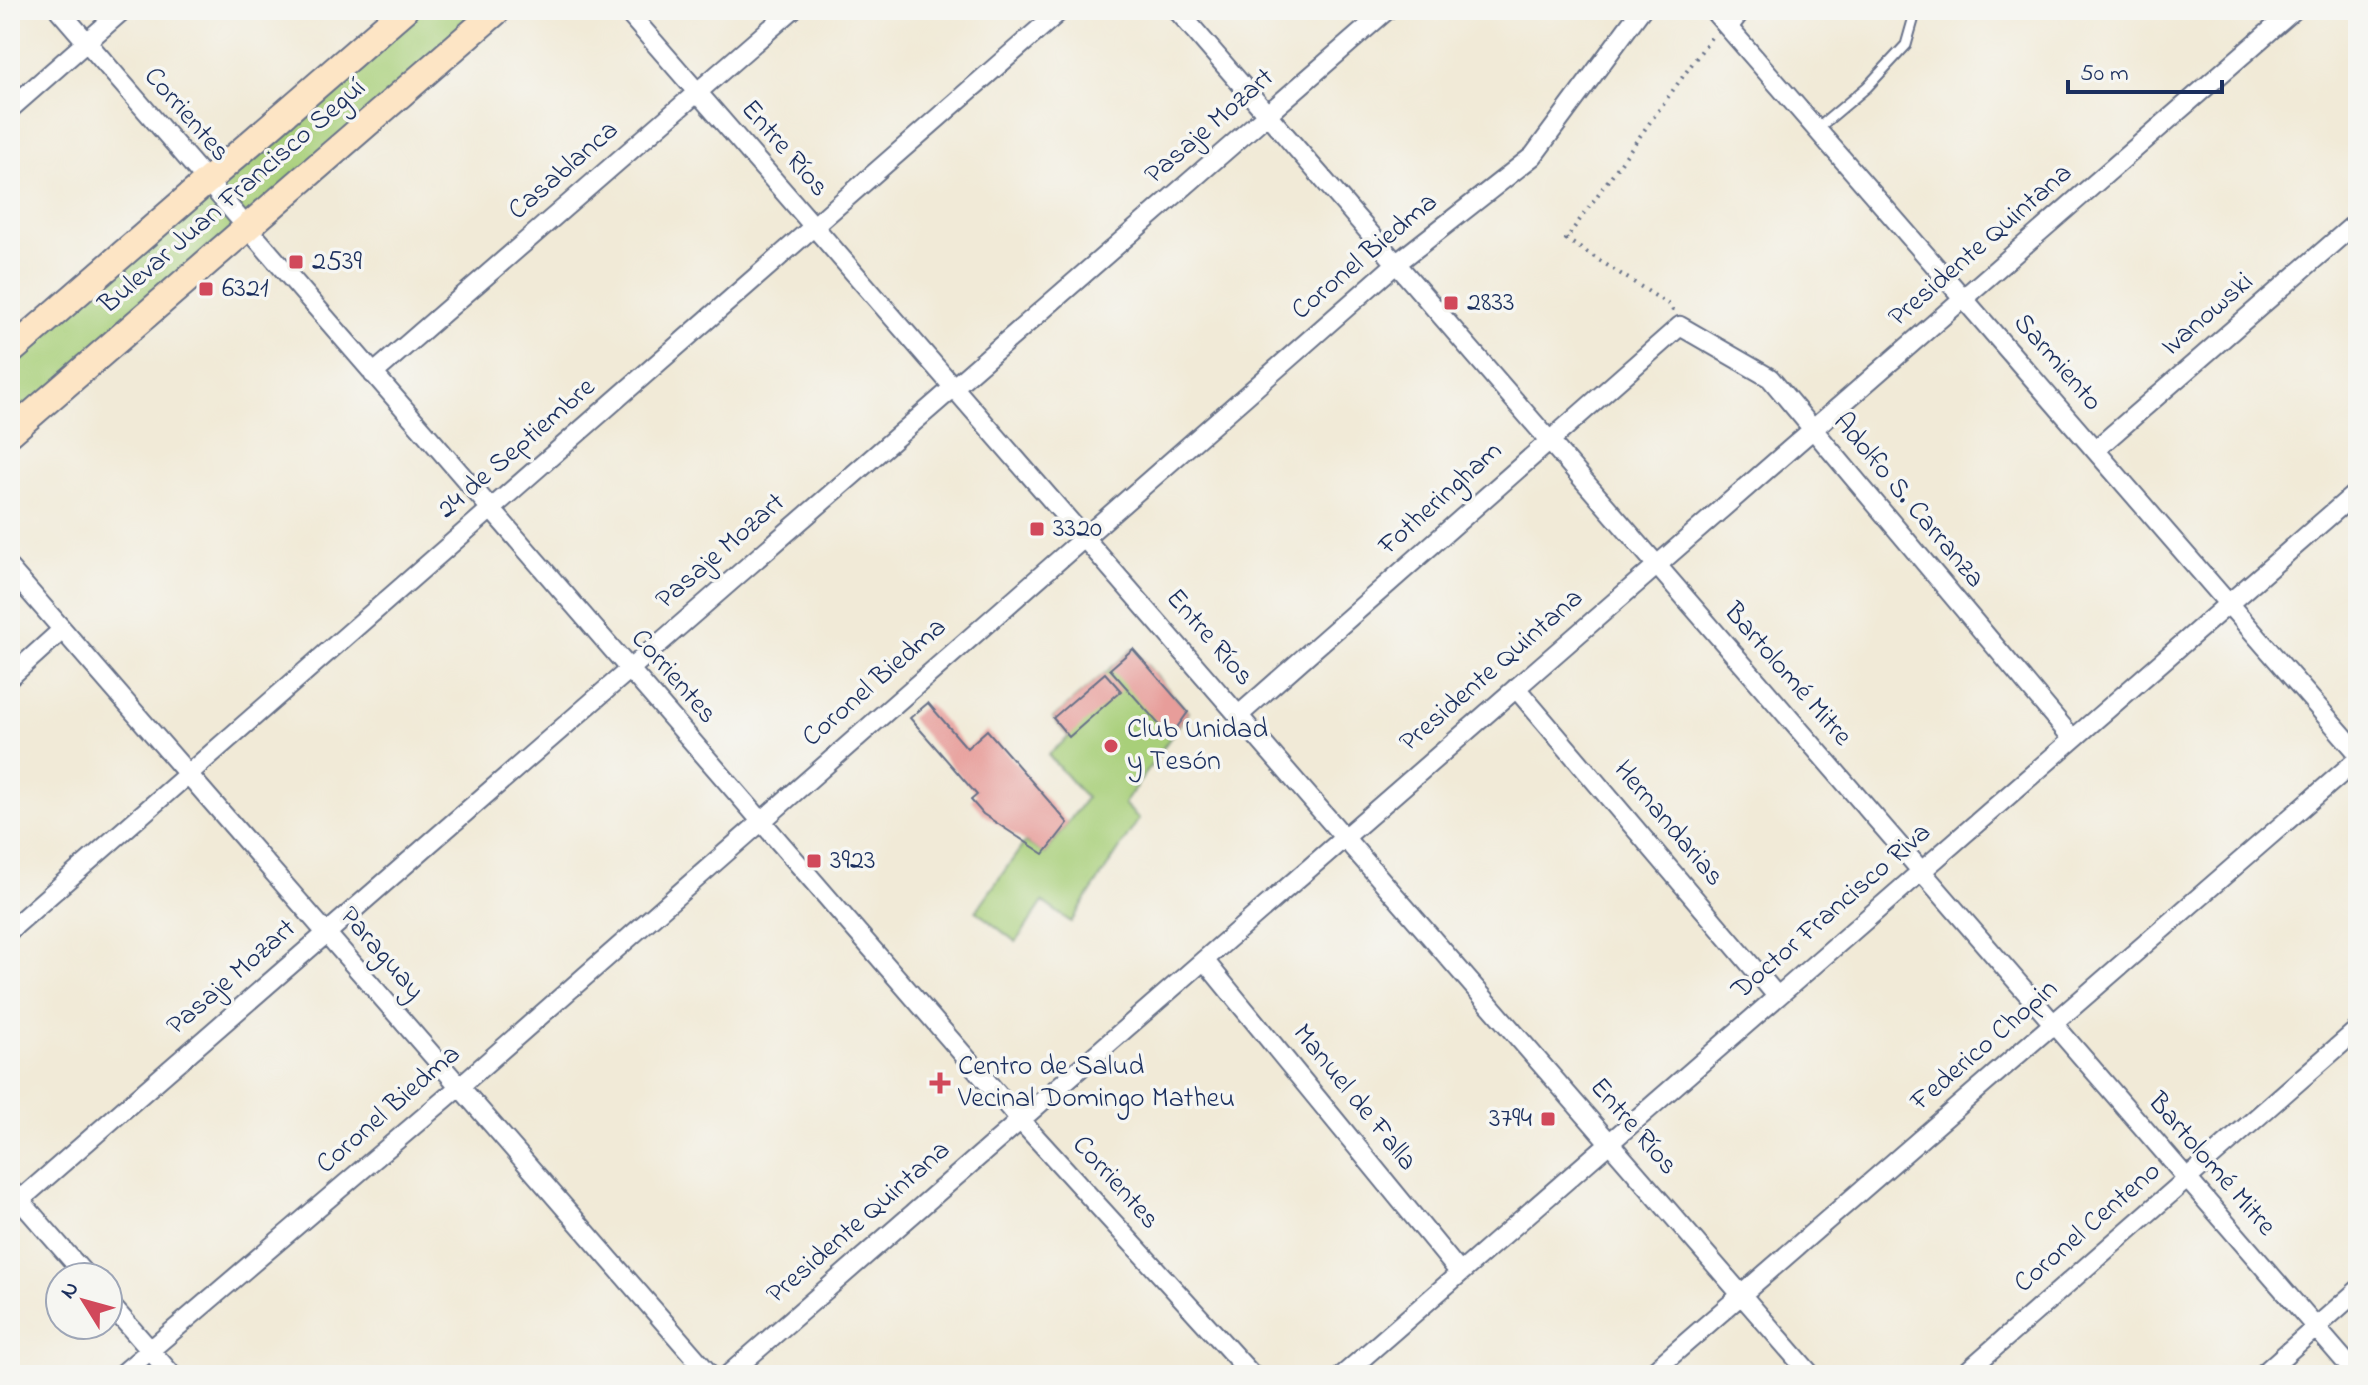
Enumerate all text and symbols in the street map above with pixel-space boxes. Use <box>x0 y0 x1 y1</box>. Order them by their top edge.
scale bar <box>2068 44 2222 94</box>
text: 50 m <box>2080 57 2129 92</box>
street label: Corrientes <box>133 58 239 172</box>
street label: Pasaje Mozart <box>1136 59 1284 195</box>
street label: Bulevar Juan Francisco Seguí <box>90 69 376 325</box>
street label: Entre Ríos <box>730 91 838 207</box>
street label: Casablanca <box>500 111 628 231</box>
street label: Presidente Quintana <box>1880 154 2082 338</box>
street label: Coronel Biedma <box>1283 183 1447 331</box>
place label: 2539 <box>312 242 362 283</box>
marker: 2539 <box>287 253 305 271</box>
street label: Ivanowski <box>2153 263 2263 367</box>
place label: 6321 <box>222 269 269 310</box>
marker: 6321 <box>197 280 215 298</box>
place label: 2833 <box>1467 283 1515 324</box>
marker: 2833 <box>1442 294 1460 312</box>
street label: Sarmiento <box>2003 305 2111 421</box>
street label: 24 de Septiembre <box>429 368 606 529</box>
street label: Adolfo S. Carranza <box>1822 404 1994 598</box>
street label: Fotheringham <box>1369 432 1512 567</box>
street label: Pasaje Mozart <box>647 484 795 620</box>
place label: 3320 <box>1053 509 1102 550</box>
marker: 3320 <box>1028 520 1046 538</box>
street label: Presidente Quintana <box>1391 579 1593 763</box>
street label: Entre Ríos <box>1155 580 1263 696</box>
street label: Bartolomé Mitre <box>1712 593 1861 756</box>
street label: Coronel Biedma <box>794 608 956 758</box>
street label: Corrientes <box>620 620 726 734</box>
place label: Club Unidad y Tesón <box>1127 710 1268 783</box>
marker: Club Unidad y Tesón <box>1102 737 1120 755</box>
street label: Hernandarias <box>1603 752 1733 896</box>
street label: Doctor Francisco Riva <box>1722 814 1941 1011</box>
place label: 3923 <box>830 841 875 882</box>
marker: 3923 <box>805 852 823 870</box>
street label: Paraguay <box>329 898 433 1010</box>
street label: Pasaje Mozart <box>158 910 306 1046</box>
street label: Federico Chopin <box>1901 970 2068 1122</box>
street label: Manuel de Falla <box>1282 1015 1426 1181</box>
street label: Coronel Biedma <box>308 1035 470 1185</box>
place label: Centro de Salud Vecinal Domingo Matheu <box>957 1047 1235 1120</box>
street label: Entre Ríos <box>1579 1069 1687 1185</box>
marker: Centro de Salud Vecinal Domingo Matheu <box>929 1072 951 1094</box>
street label: Bartolomé Mitre <box>2136 1083 2285 1246</box>
place label: 3794 <box>1489 1099 1532 1140</box>
marker: 3794 <box>1539 1110 1557 1128</box>
street label: Corrientes <box>1061 1127 1169 1239</box>
street label: Presidente Quintana <box>758 1131 960 1315</box>
street label: Coronel Centeno <box>2005 1152 2171 1304</box>
north arrow <box>44 1261 124 1341</box>
text: N <box>53 1275 88 1306</box>

